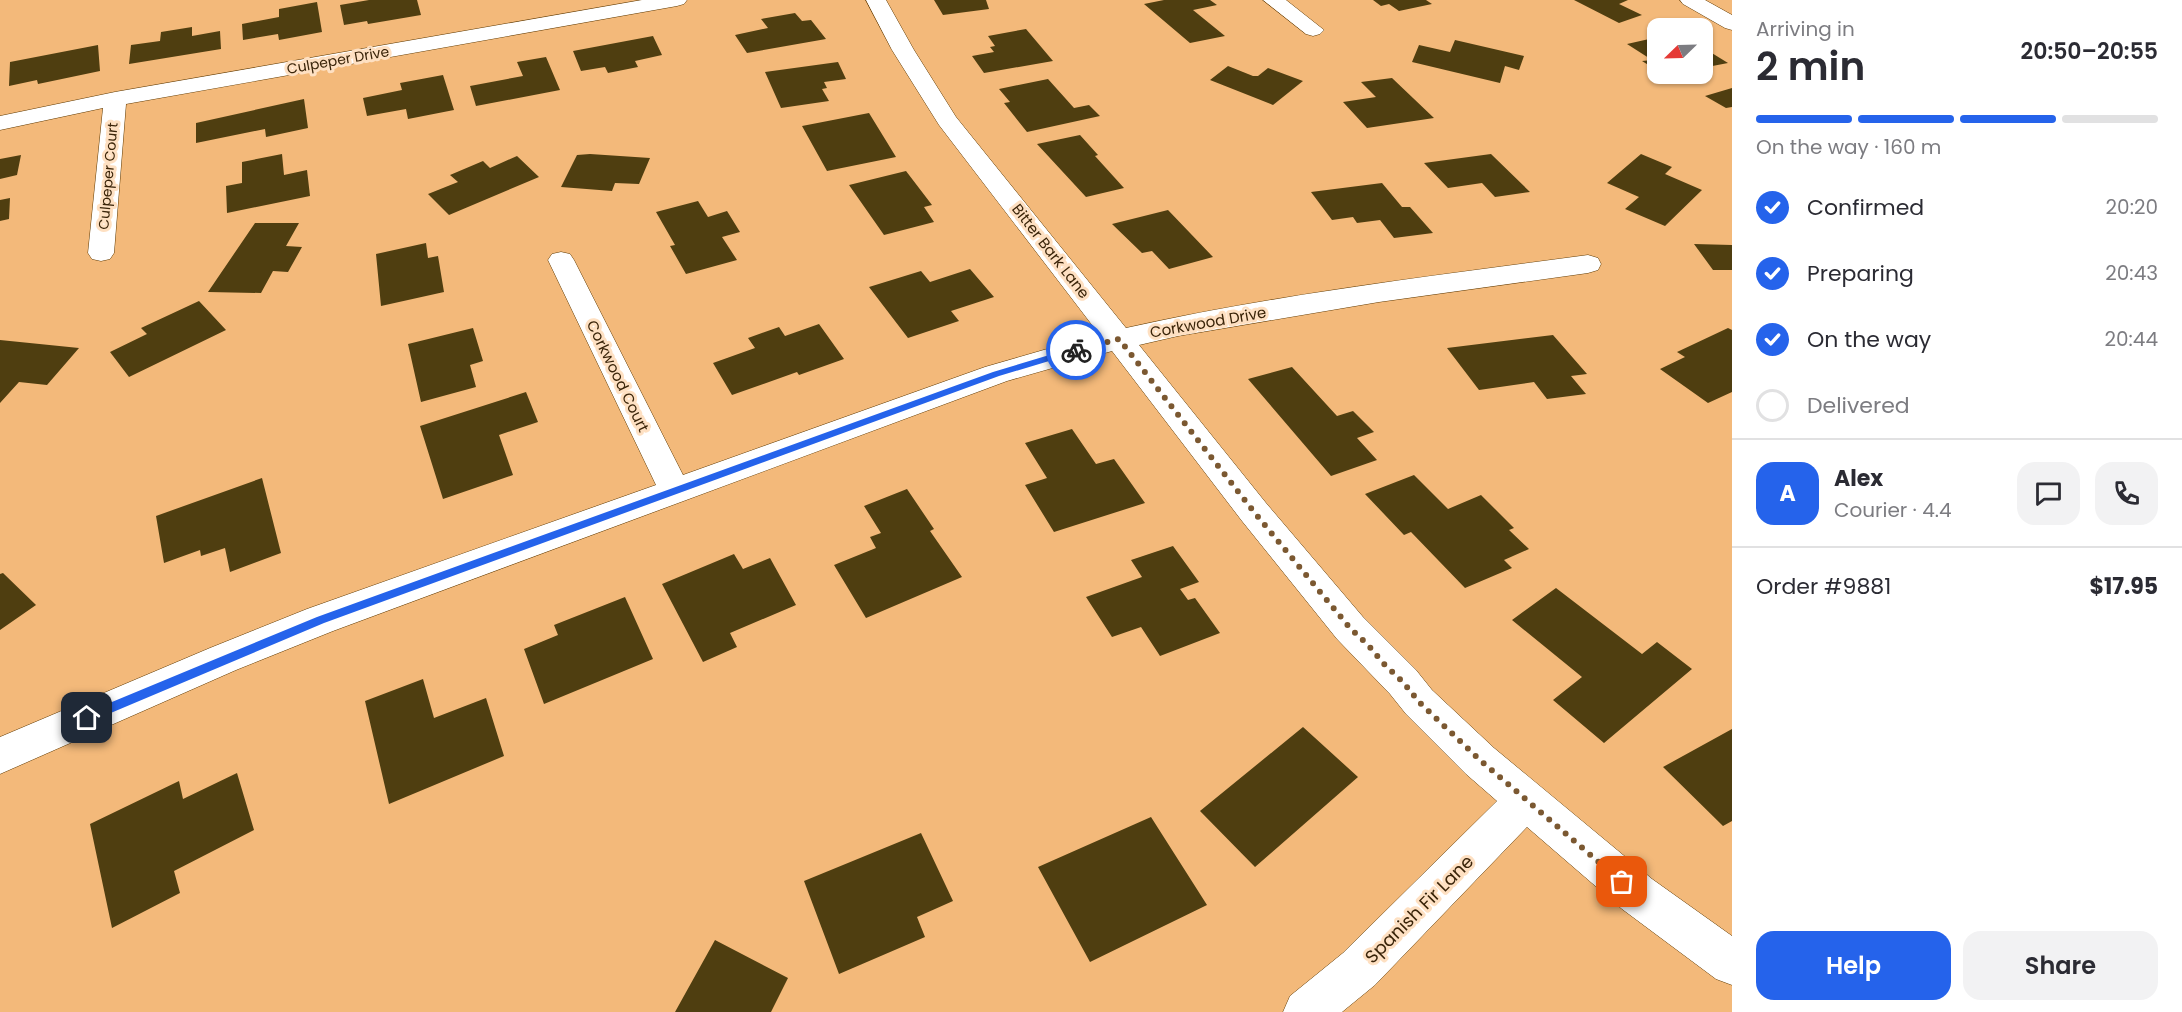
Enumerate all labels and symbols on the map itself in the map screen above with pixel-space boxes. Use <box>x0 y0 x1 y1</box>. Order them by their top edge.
north arrow <box>1647 18 1713 84</box>
street label: Culpeper Drive <box>285 41 391 79</box>
street label: Culpeper Court <box>93 122 123 230</box>
street label: Bitter Bark Lane <box>1007 199 1095 303</box>
street label: Corkwood Drive <box>1148 301 1268 343</box>
street label: Corkwood Court <box>582 317 654 435</box>
courier <box>1046 320 1106 380</box>
pin <box>61 692 112 743</box>
street label: Spanish Fir Lane <box>1359 849 1479 969</box>
pin <box>1596 856 1647 907</box>

